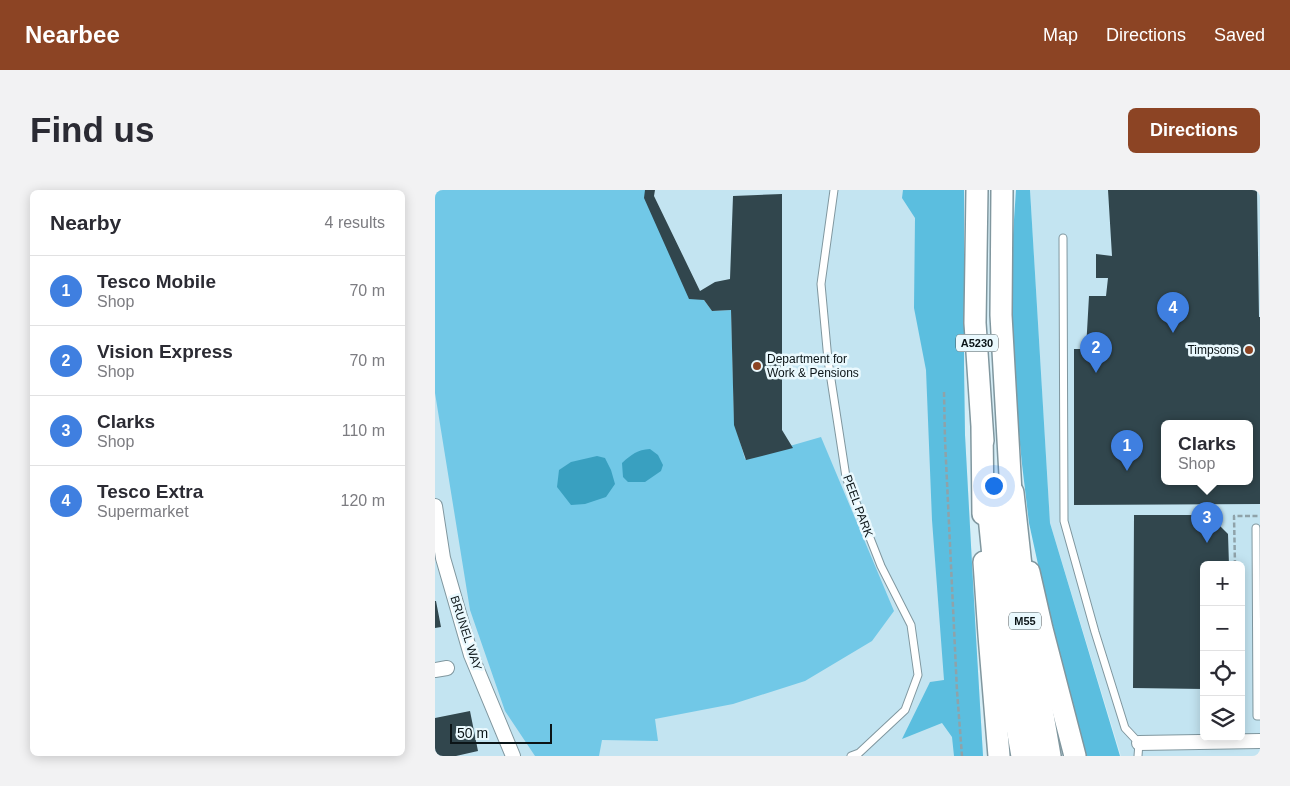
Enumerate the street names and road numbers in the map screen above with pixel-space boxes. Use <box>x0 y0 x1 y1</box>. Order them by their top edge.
road number: A5230 <box>956 334 998 352</box>
street label: PEEL PARK <box>840 473 876 539</box>
street label: BRUNEL WAY <box>447 594 485 672</box>
road number: M55 <box>1009 612 1041 630</box>

